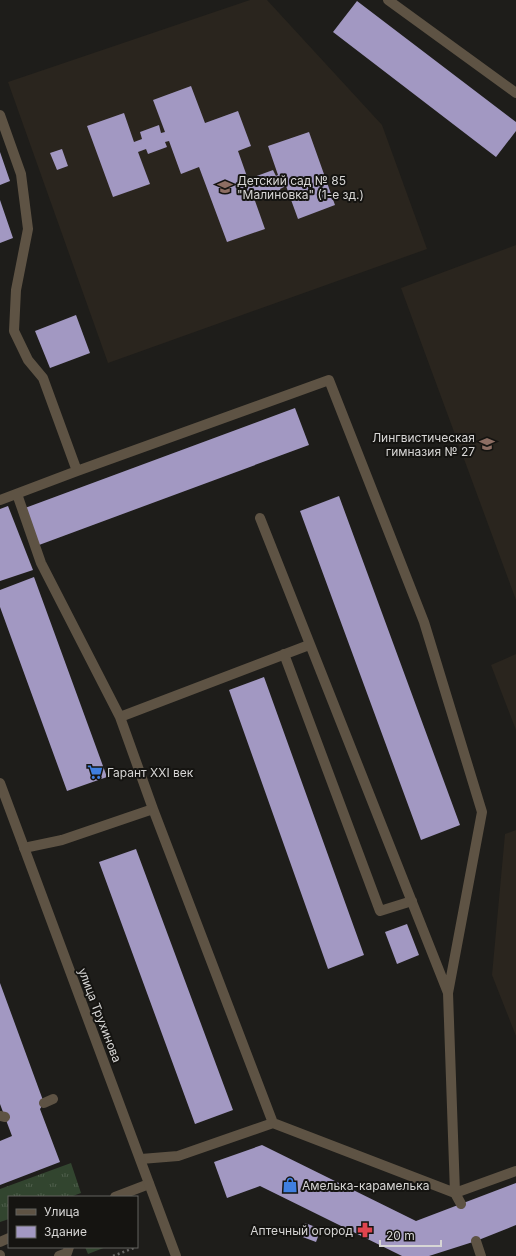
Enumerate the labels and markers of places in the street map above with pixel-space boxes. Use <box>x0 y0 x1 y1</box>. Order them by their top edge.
place label: Детский сад № 85 "Малиновка" (1-е зд.) <box>237 173 364 202</box>
school or university icon: Детский сад № 85 "Малиновка" (1-е зд.) <box>216 178 234 196</box>
place label: Лингвистическая гимназия № 27 <box>372 430 475 459</box>
school or university icon: Лингвистическая гимназия № 27 <box>478 435 496 453</box>
supermarket icon: Гарант XXI век <box>86 763 104 781</box>
place label: Гарант XXI век <box>107 765 194 780</box>
shop icon: Амелька-карамелька <box>281 1176 299 1194</box>
place label: Амелька-карамелька <box>302 1178 429 1193</box>
pharmacy icon: Аптечный огород <box>356 1221 374 1239</box>
place label: Аптечный огород <box>250 1223 353 1238</box>

